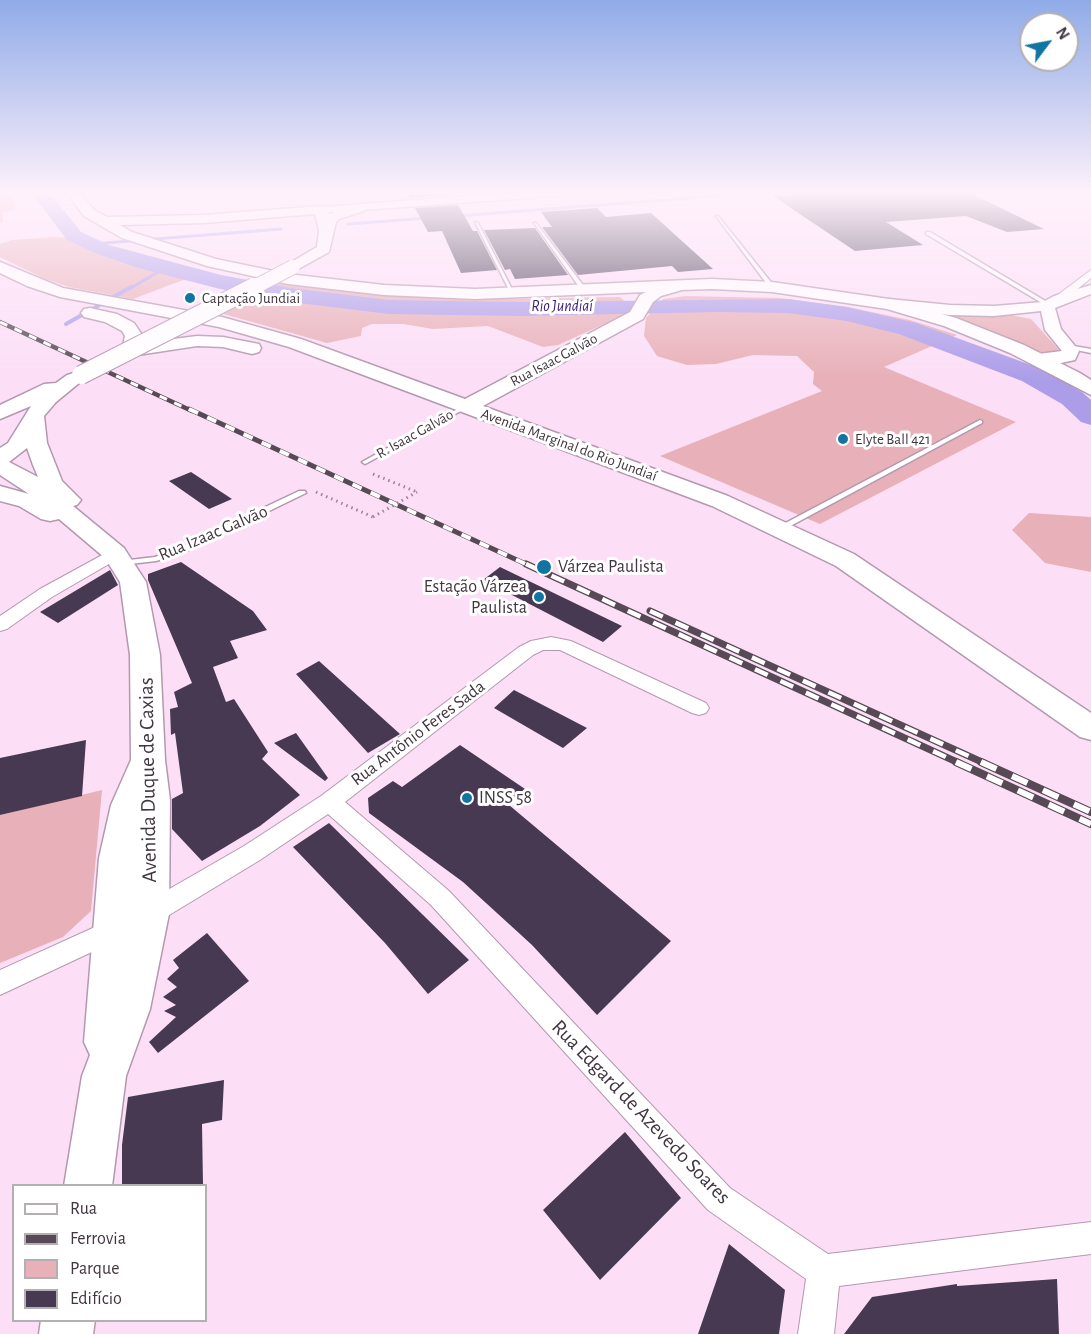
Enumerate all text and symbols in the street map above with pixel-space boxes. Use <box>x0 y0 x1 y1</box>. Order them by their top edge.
north arrow <box>1019 12 1079 72</box>
text: N <box>1053 25 1072 42</box>
place label: Captação Jundiai <box>202 289 300 307</box>
marker: Captação Jundiai <box>183 291 197 305</box>
water label: Rio Jundiaí <box>531 296 593 316</box>
street label: Rua Isaac Galvão <box>507 329 601 391</box>
street label: R. Isaac Galvão <box>373 405 457 463</box>
street label: Avenida Marginal do Rio Jundiaí <box>478 405 660 485</box>
place label: Elyte Ball 421 <box>855 430 930 448</box>
marker: Elyte Ball 421 <box>836 432 850 446</box>
street label: Rua Izaac Galvão <box>155 500 271 566</box>
place label: Várzea Paulista <box>558 556 664 578</box>
marker: Várzea Paulista <box>535 558 553 576</box>
place label: Estação Várzea Paulista <box>424 576 527 618</box>
marker: Estação Várzea Paulista <box>532 590 546 604</box>
street label: Rua Antônio Feres Sada <box>347 675 489 791</box>
street label: Avenida Duque de Caxias <box>134 677 162 883</box>
place label: INSS 58 <box>479 787 532 809</box>
marker: INSS 58 <box>460 791 474 805</box>
street label: Rua Edgard de Azevedo Soares <box>546 1014 736 1210</box>
legend <box>12 1184 207 1322</box>
text: Rua <box>70 1200 97 1218</box>
text: Ferrovia <box>70 1230 126 1248</box>
text: Parque <box>70 1260 119 1278</box>
text: Edifício <box>70 1290 122 1308</box>

